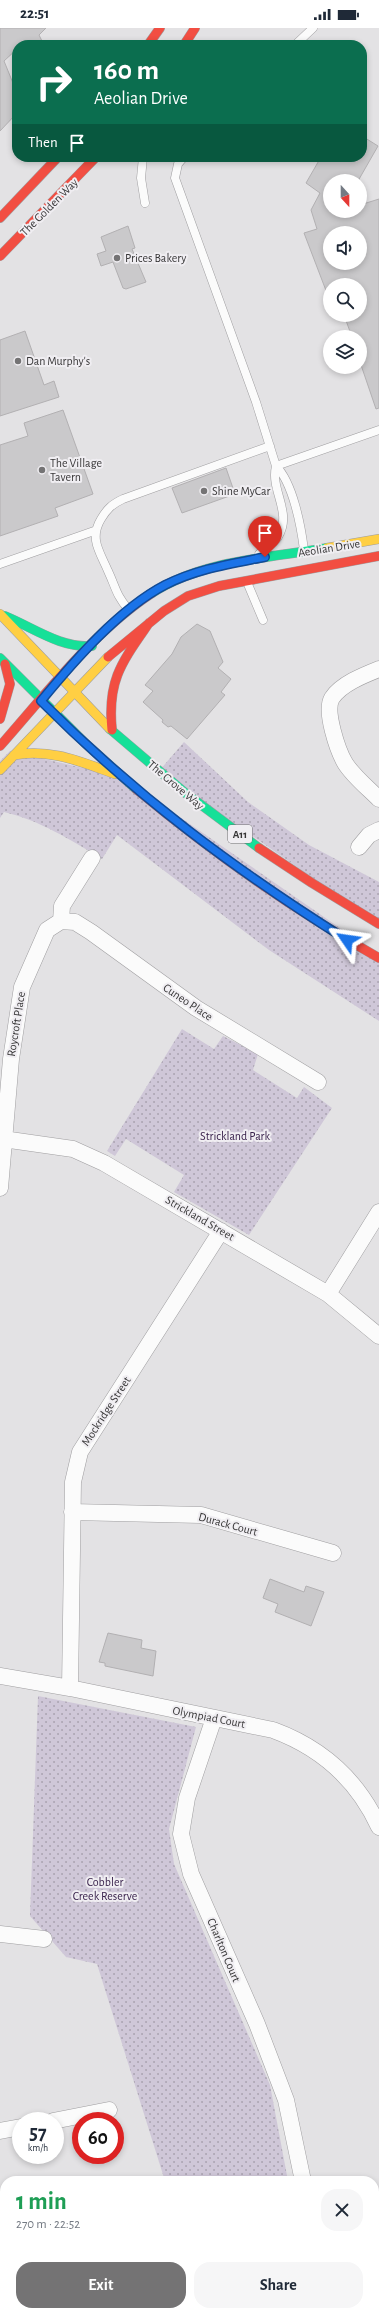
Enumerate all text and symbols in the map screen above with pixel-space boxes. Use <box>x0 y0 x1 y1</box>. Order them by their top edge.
text: 22:51 <box>20 6 49 21</box>
icon: right <box>28 56 80 108</box>
text: 160 m <box>94 57 159 85</box>
text: Aeolian Drive <box>94 90 188 108</box>
icon: arrive <box>66 132 88 154</box>
text: Then <box>28 135 58 150</box>
north arrow <box>323 174 367 218</box>
map controls <box>323 174 367 374</box>
street label: The Golden Way <box>18 176 81 239</box>
button: sound <box>323 226 367 270</box>
place label: Prices Bakery <box>125 252 186 265</box>
marker: Prices Bakery <box>112 253 122 263</box>
button: search <box>323 278 367 322</box>
button: layers <box>323 330 367 374</box>
place label: Dan Murphy's <box>26 355 90 368</box>
marker: Dan Murphy's <box>13 356 23 366</box>
place label: The Village Tavern <box>50 457 102 483</box>
marker: The Village Tavern <box>37 465 47 475</box>
place label: Shine MyCar <box>212 485 270 498</box>
marker: Shine MyCar <box>199 486 209 496</box>
pin <box>248 516 282 557</box>
icon: arrive <box>254 522 276 544</box>
street label: Aeolian Drive <box>297 537 361 559</box>
street label: The Grove Way <box>145 758 206 813</box>
road number: A11 <box>228 825 252 843</box>
position arrow <box>326 919 368 961</box>
street label: Cuneo Place <box>161 981 215 1023</box>
street label: Roycroft Place <box>5 991 28 1057</box>
park label: Strickland Park <box>200 1130 270 1142</box>
street label: Strickland Street <box>163 1193 237 1243</box>
street label: Mockridge Street <box>79 1374 133 1448</box>
street label: Durack Court <box>197 1510 259 1538</box>
street label: Olympiad Court <box>172 1704 246 1731</box>
park label: Cobbler Creek Reserve <box>73 1876 137 1902</box>
street label: Charlton Court <box>205 1916 243 1984</box>
speed limit sign: 60 <box>72 2112 124 2164</box>
text: 57 <box>29 2123 47 2143</box>
text: km/h <box>28 2143 48 2153</box>
button: close <box>321 2189 363 2231</box>
text: 1 min <box>16 2190 67 2214</box>
text: 270 m · 22:52 <box>16 2218 80 2231</box>
button: Exit <box>16 2262 186 2308</box>
button: Share <box>194 2262 363 2308</box>

